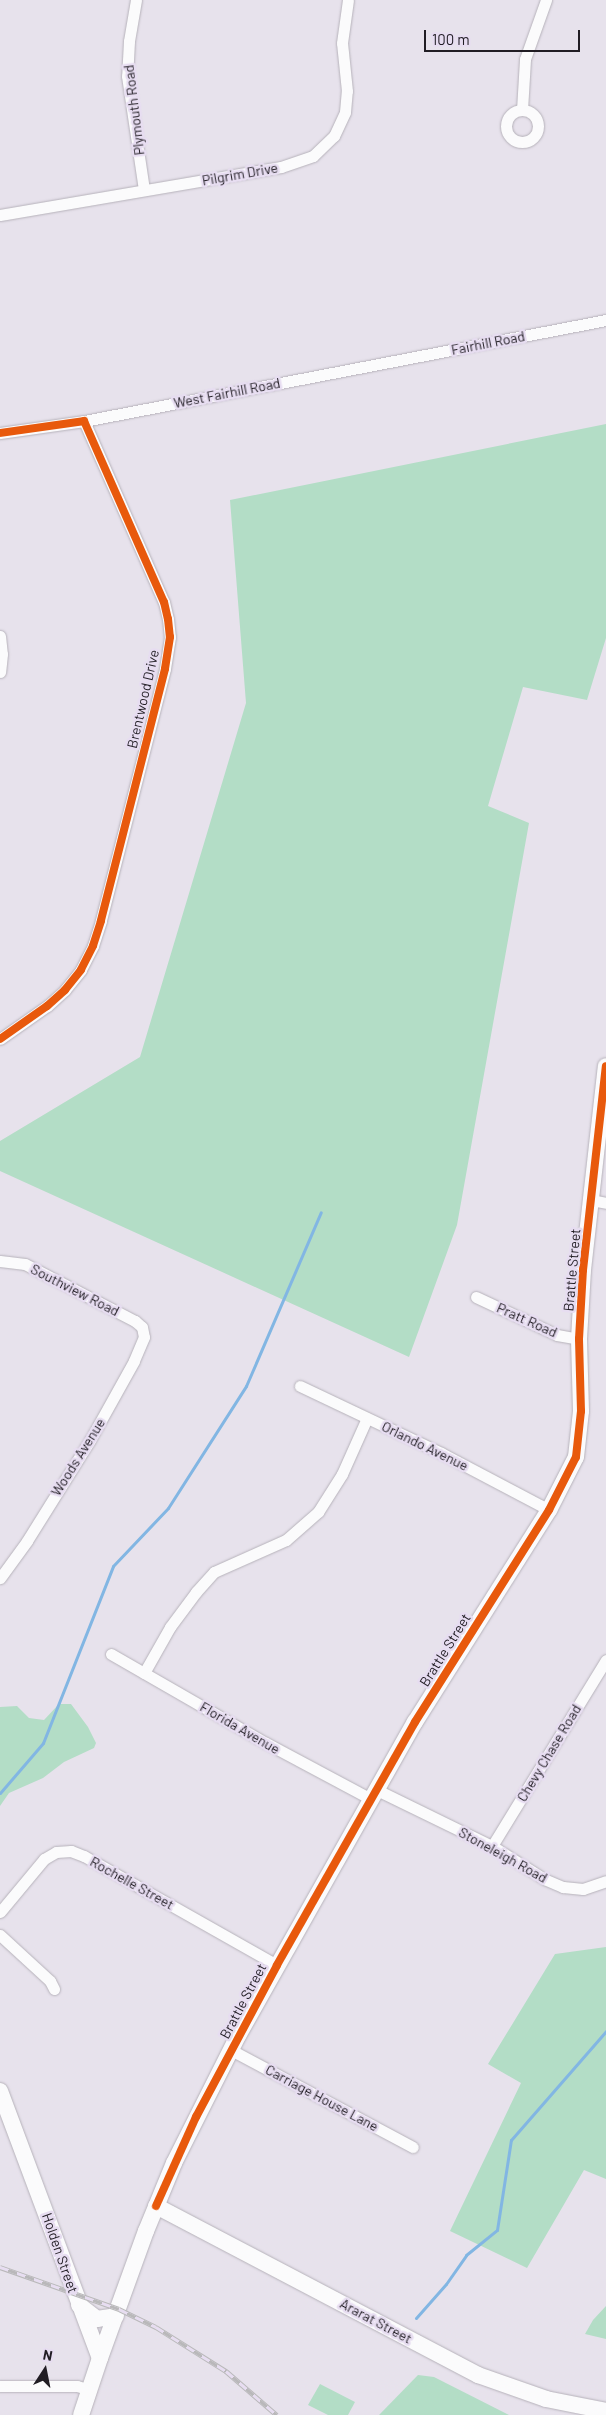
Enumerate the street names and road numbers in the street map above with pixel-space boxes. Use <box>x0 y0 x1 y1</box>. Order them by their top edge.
street label: Plymouth Road <box>120 64 148 156</box>
street label: Pilgrim Drive <box>201 159 279 189</box>
street label: Fairhill Road <box>450 328 526 358</box>
street label: West Fairhill Road <box>172 374 282 412</box>
street label: Brentwood Drive <box>123 648 163 750</box>
street label: Brattle Street <box>560 1228 584 1312</box>
street label: Southview Road <box>28 1260 122 1320</box>
street label: Pratt Road <box>494 1299 560 1341</box>
street label: Woods Avenue <box>47 1415 109 1499</box>
street label: Orlando Avenue <box>379 1418 471 1474</box>
street label: Brattle Street <box>416 1610 474 1690</box>
street label: Florida Avenue <box>197 1698 283 1758</box>
street label: Chevy Chase Road <box>513 1701 585 1805</box>
street label: Stoneleigh Road <box>456 1824 550 1886</box>
street label: Rochelle Street <box>87 1853 177 1913</box>
street label: Brattle Street <box>216 1960 270 2042</box>
street label: Carriage House Lane <box>263 2061 381 2135</box>
street label: Holden Street <box>38 2211 82 2295</box>
street label: Ararat Street <box>337 2295 415 2347</box>

